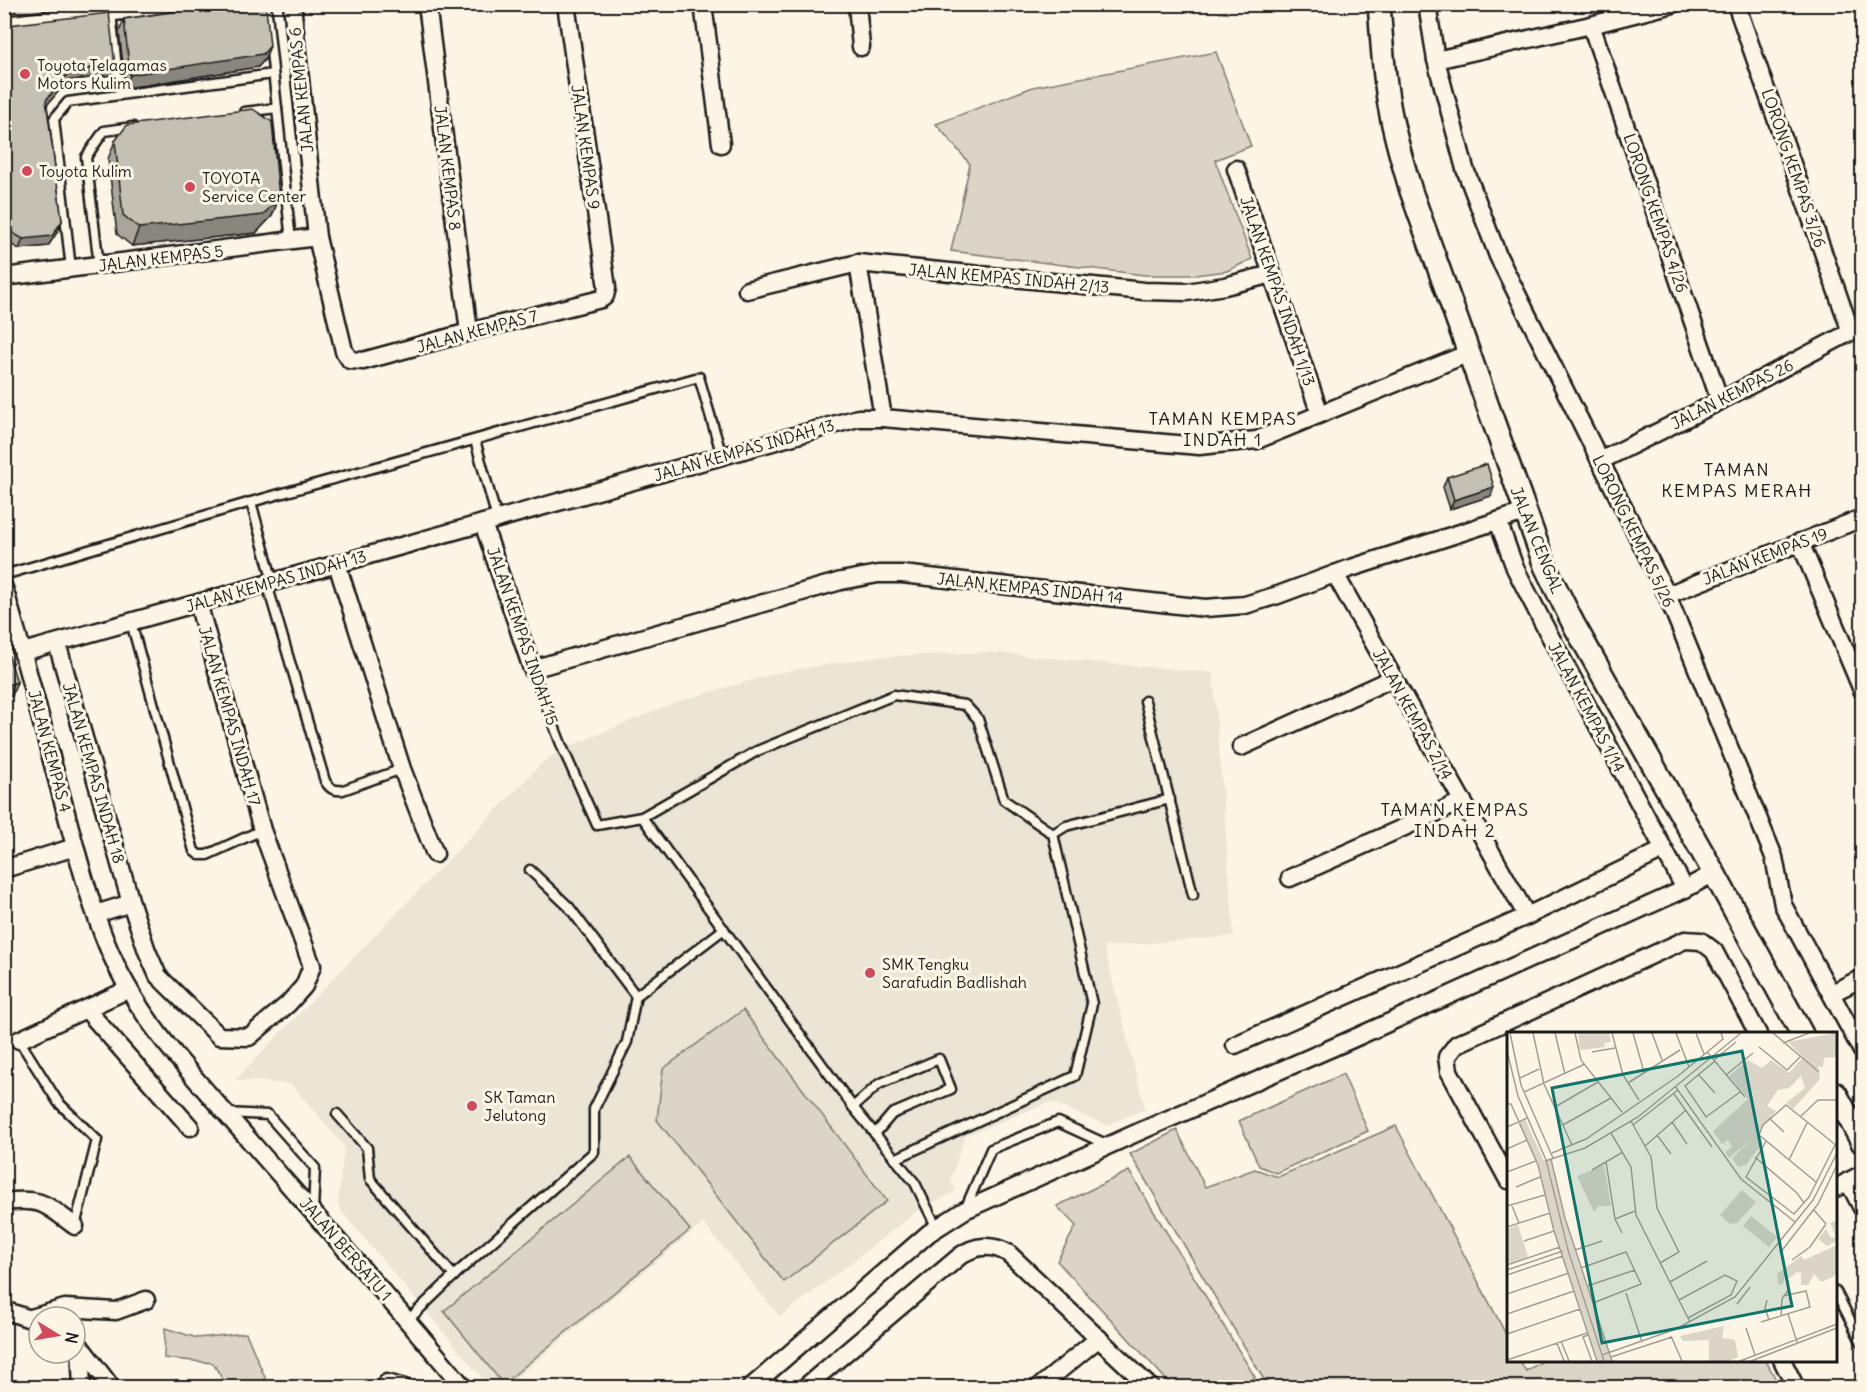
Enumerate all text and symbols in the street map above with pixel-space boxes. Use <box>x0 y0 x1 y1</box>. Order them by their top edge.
street label: JALAN KEMPAS 6 <box>284 26 318 154</box>
place label: Toyota Telagamas Motors Kulim <box>37 55 167 93</box>
marker: Toyota Telagamas Motors Kulim <box>18 67 32 81</box>
street label: JALAN KEMPAS 9 <box>567 83 605 211</box>
street label: LORONG KEMPAS 3/26 <box>1757 86 1831 250</box>
street label: JALAN KEMPAS 8 <box>430 104 466 232</box>
street label: LORONG KEMPAS 4/26 <box>1619 131 1693 295</box>
place label: Toyota Kulim <box>39 161 132 181</box>
marker: Toyota Kulim <box>20 164 34 178</box>
place label: TOYOTA Service Center <box>202 168 306 206</box>
marker: TOYOTA Service Center <box>183 180 197 194</box>
street label: JALAN KEMPAS INDAH 1/13 <box>1236 194 1320 388</box>
street label: JALAN KEMPAS 5 <box>97 240 225 276</box>
street label: JALAN KEMPAS INDAH 2/13 <box>908 259 1110 297</box>
street label: JALAN KEMPAS 7 <box>414 305 540 357</box>
street label: JALAN KEMPAS 26 <box>1667 355 1797 433</box>
district label: TAMAN KEMPAS INDAH 1 <box>1148 407 1298 451</box>
street label: JALAN KEMPAS INDAH 13 <box>651 415 837 485</box>
street label: LORONG KEMPAS 5/26 <box>1588 452 1680 610</box>
district label: TAMAN KEMPAS MERAH <box>1661 458 1813 502</box>
street label: JALAN CENGAL <box>1506 484 1568 597</box>
street label: JALAN KEMPAS 19 <box>1700 523 1830 589</box>
street label: JALAN KEMPAS INDAH 15 <box>483 544 563 728</box>
street label: JALAN KEMPAS INDAH 13 <box>183 546 369 616</box>
street label: JALAN KEMPAS INDAH 14 <box>936 568 1124 608</box>
street label: JALAN KEMPAS INDAH 17 <box>195 624 265 808</box>
street label: JALAN KEMPAS 1/14 <box>1544 639 1630 775</box>
street label: JALAN KEMPAS 2/14 <box>1369 645 1457 783</box>
street label: JALAN KEMPAS INDAH 18 <box>59 680 129 866</box>
street label: JALAN KEMPAS 4 <box>24 688 76 814</box>
district label: TAMAN KEMPAS INDAH 2 <box>1380 798 1530 842</box>
place label: SMK Tengku Sarafudin Badlishah <box>882 954 1027 992</box>
marker: SMK Tengku Sarafudin Badlishah <box>863 966 877 980</box>
inset map <box>1507 1032 1837 1362</box>
place label: SK Taman Jelutong <box>484 1087 556 1125</box>
marker: SK Taman Jelutong <box>465 1099 479 1113</box>
street label: JALAN BERSATU 1 <box>296 1193 396 1305</box>
north arrow <box>27 1305 87 1365</box>
text: N <box>61 1331 83 1345</box>

